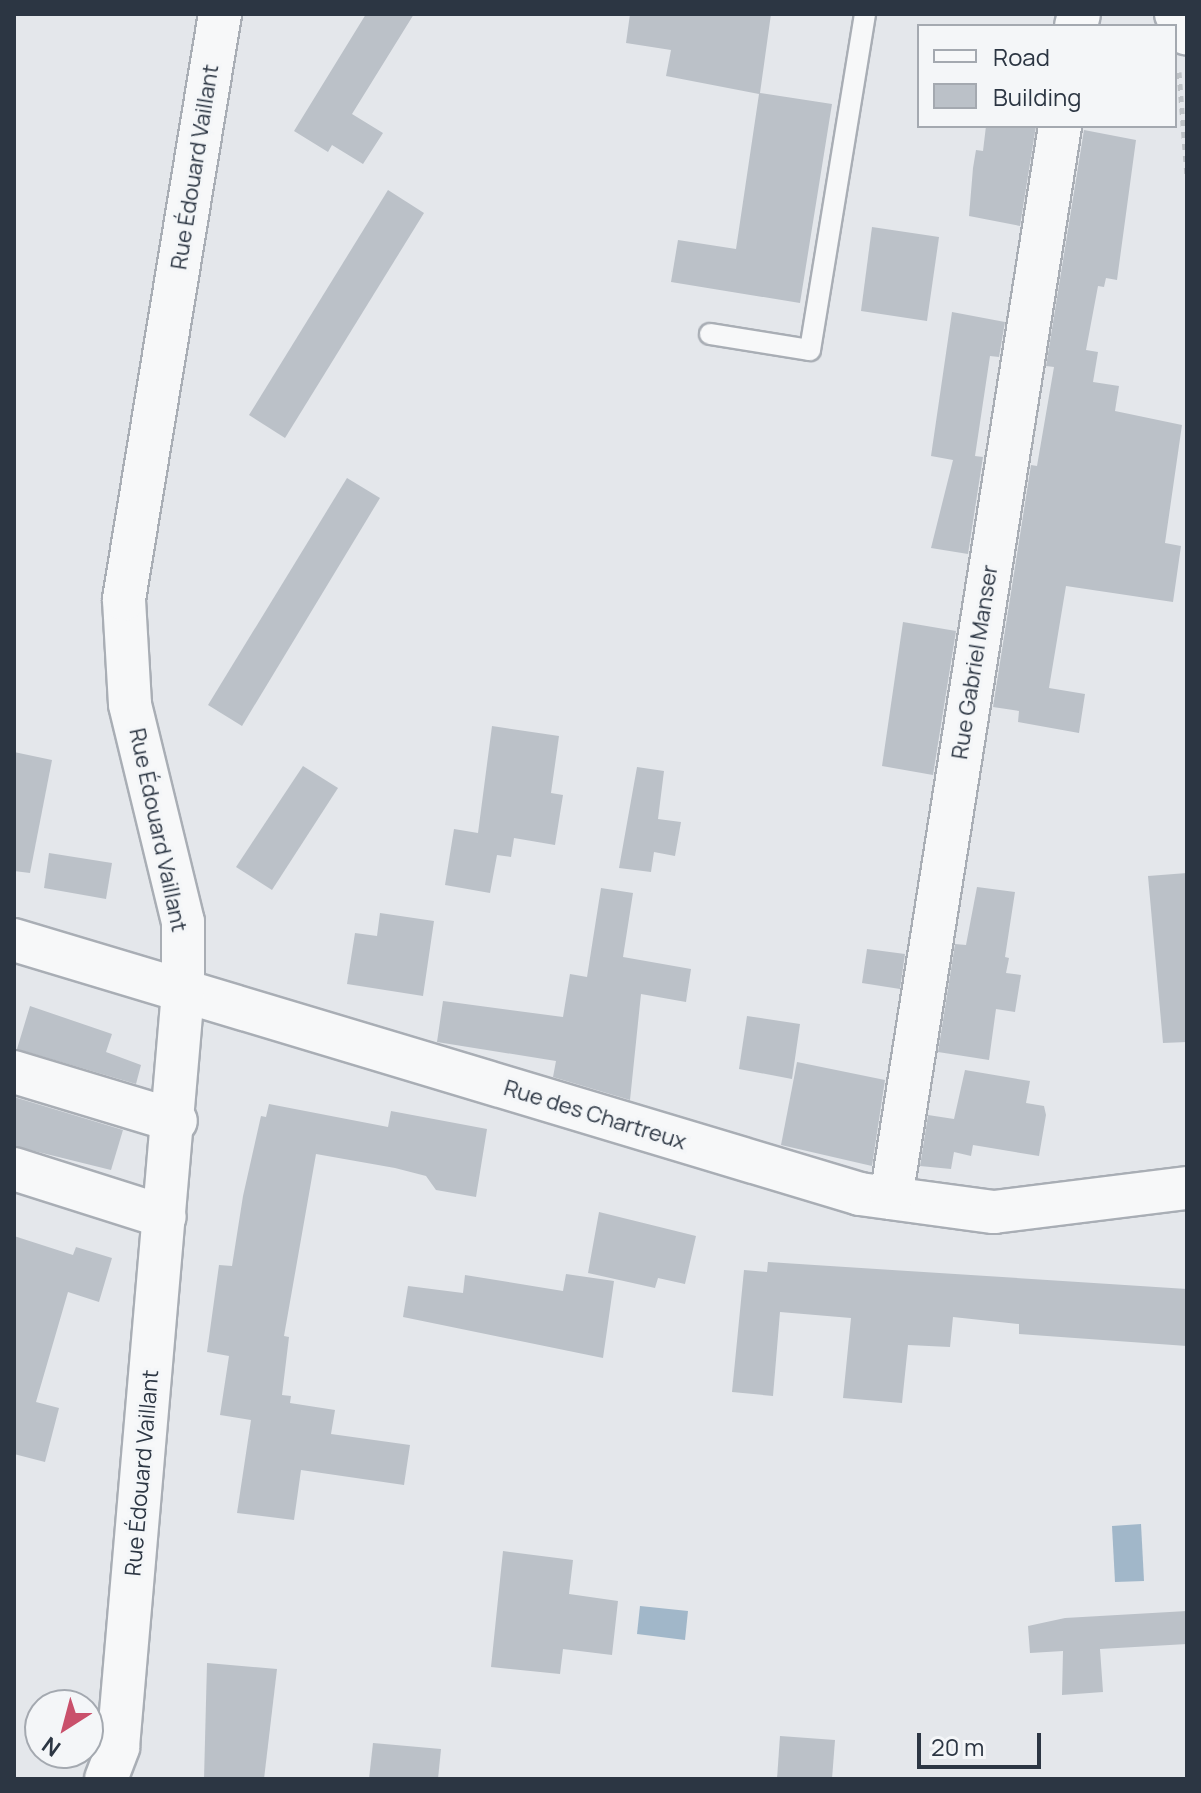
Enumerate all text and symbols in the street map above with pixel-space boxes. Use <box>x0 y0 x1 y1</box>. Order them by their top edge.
legend <box>917 24 1177 128</box>
text: Road <box>993 40 1050 73</box>
street label: Rue Édouard Vaillant <box>166 63 224 271</box>
text: Building <box>993 80 1081 113</box>
street label: Rue Gabriel Manser <box>947 563 1003 761</box>
street label: Rue Édouard Vaillant <box>124 726 192 934</box>
street label: Rue des Chartreux <box>501 1075 689 1155</box>
street label: Rue Édouard Vaillant <box>120 1369 164 1577</box>
north arrow <box>24 1689 104 1769</box>
scale bar <box>921 1717 1045 1767</box>
text: N <box>36 1730 66 1764</box>
text: 20 m <box>931 1730 984 1763</box>

